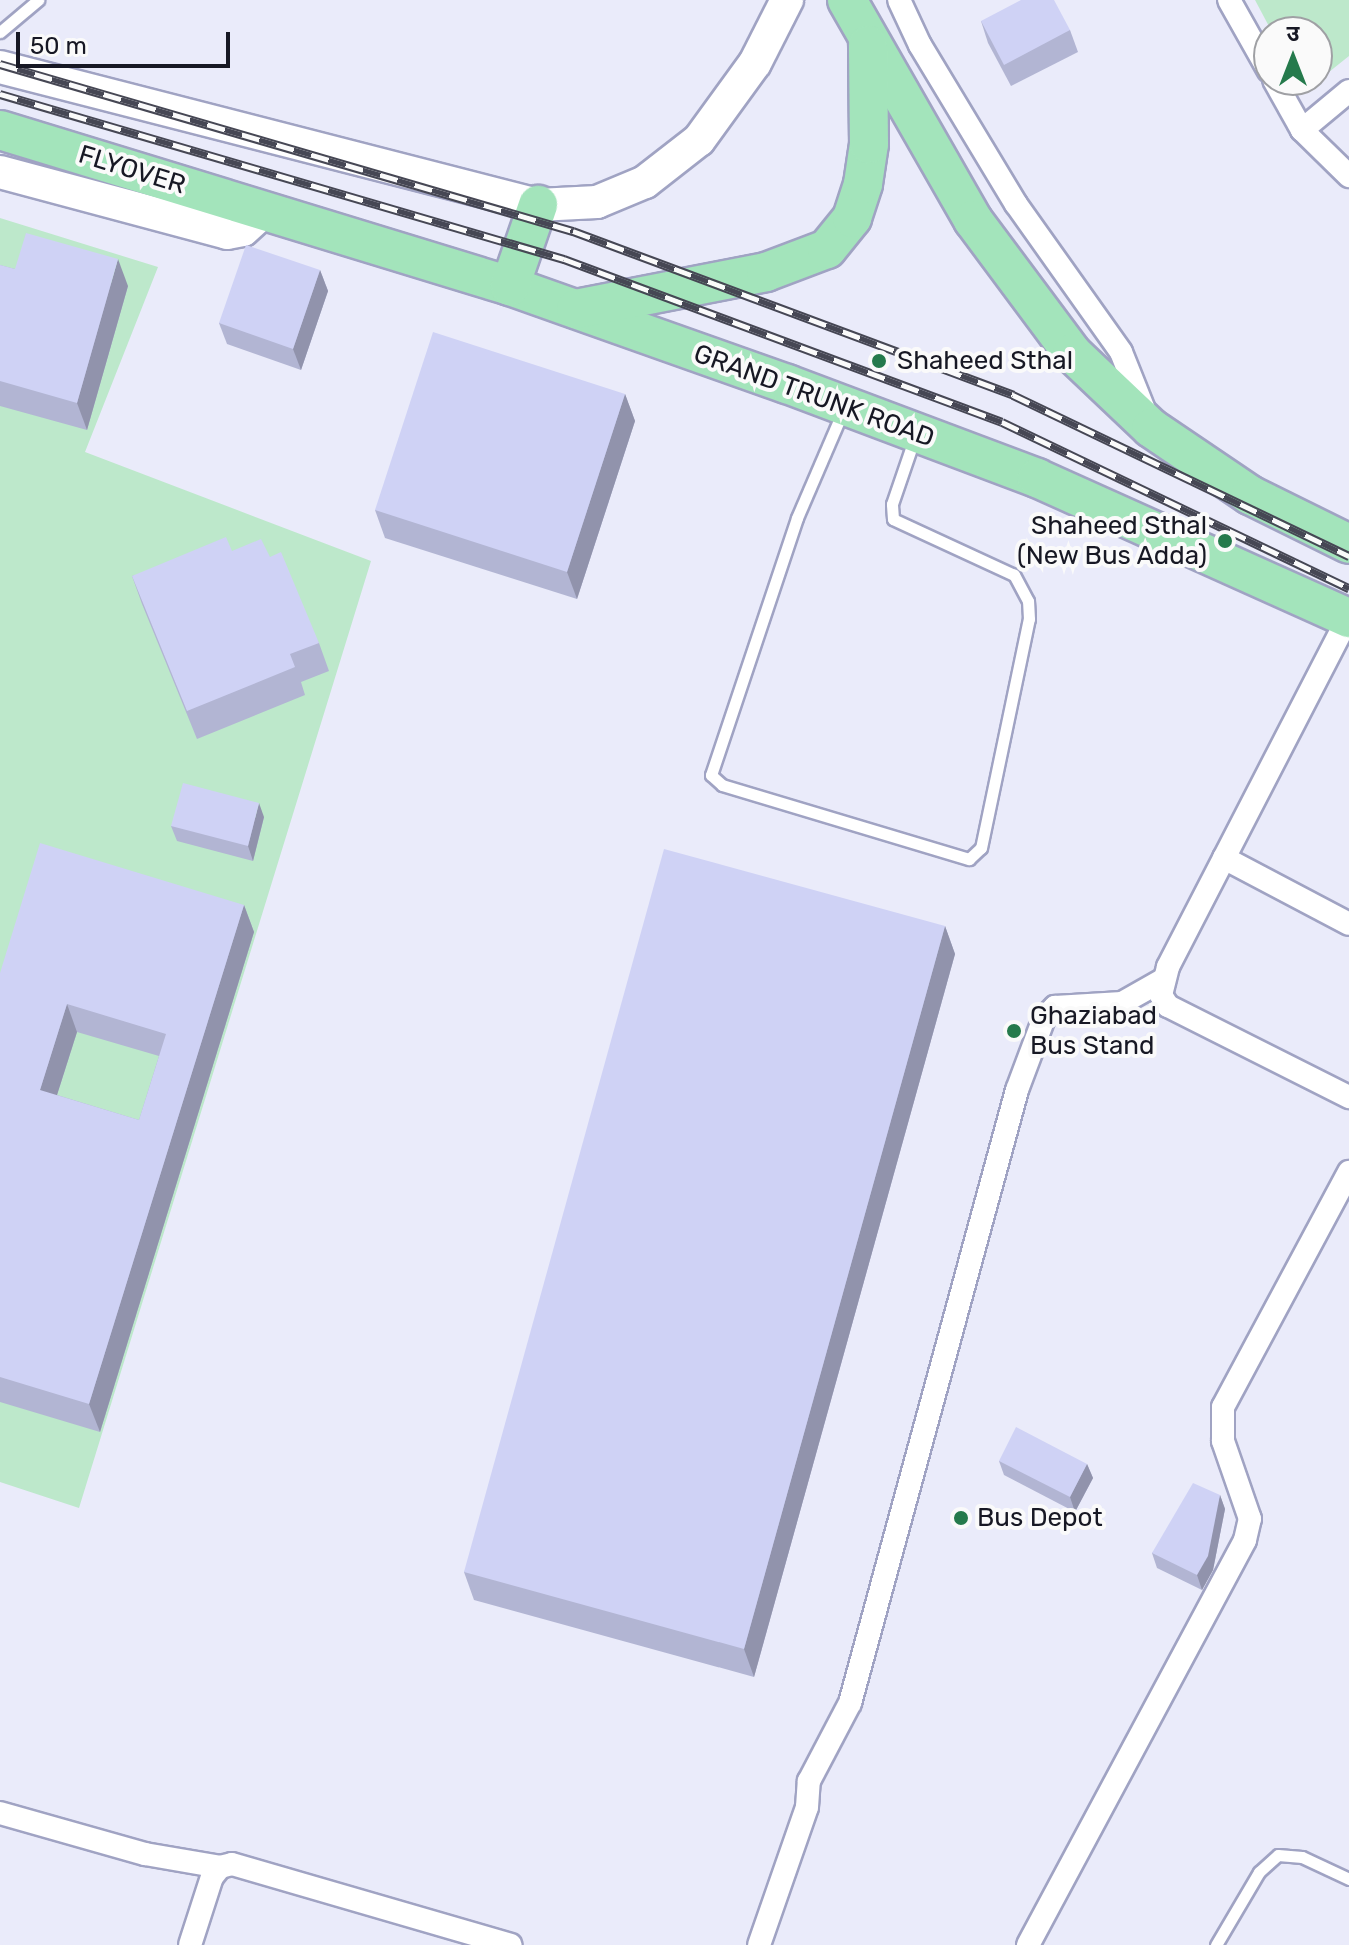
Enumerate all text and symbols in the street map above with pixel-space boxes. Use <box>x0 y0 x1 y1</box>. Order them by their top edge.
scale bar <box>20 16 234 66</box>
north arrow <box>1253 16 1333 96</box>
text: उ <box>1287 20 1299 47</box>
text: 50 m <box>30 32 87 60</box>
street label: FLYOVER <box>75 139 189 201</box>
street label: GRAND TRUNK ROAD <box>689 338 939 454</box>
place label: Shaheed Sthal <box>897 345 1073 377</box>
marker: Shaheed Sthal <box>868 350 890 372</box>
place label: Shaheed Sthal (New Bus Adda) <box>1016 510 1207 572</box>
marker: Shaheed Sthal (New Bus Adda) <box>1214 530 1236 552</box>
place label: Ghaziabad Bus Stand <box>1030 1000 1157 1062</box>
marker: Ghaziabad Bus Stand <box>1005 1022 1023 1040</box>
place label: Bus Depot <box>977 1502 1103 1534</box>
marker: Bus Depot <box>952 1509 970 1527</box>

